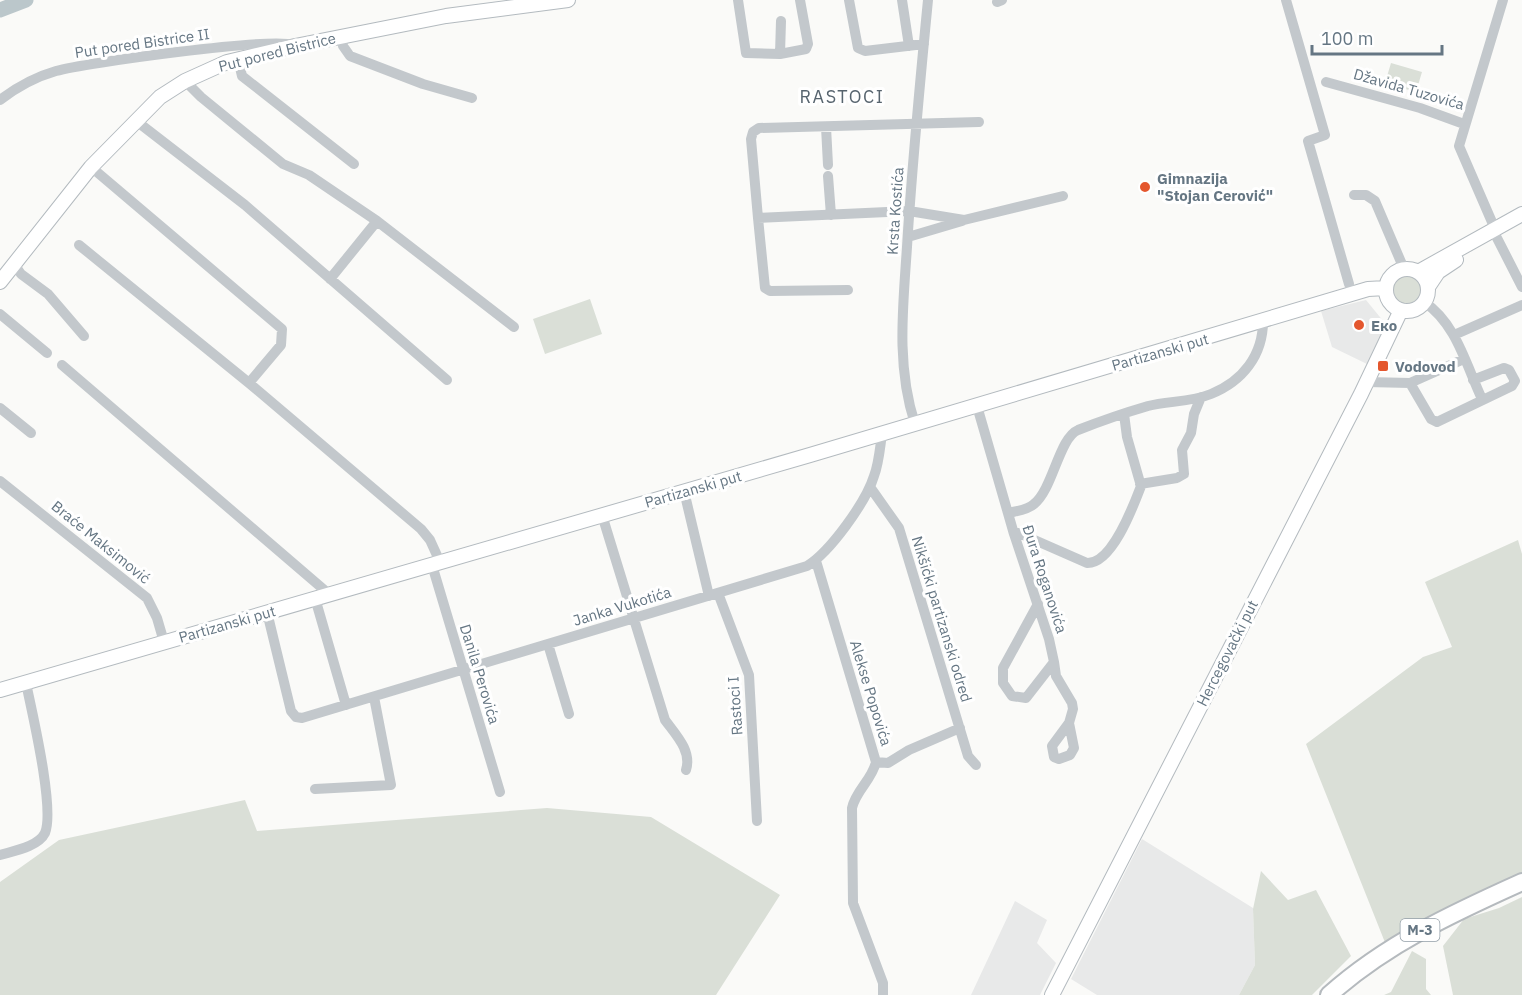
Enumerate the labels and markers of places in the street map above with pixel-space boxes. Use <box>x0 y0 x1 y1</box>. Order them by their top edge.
place label: Gimnazija "Stojan Cerović" <box>1157 169 1273 205</box>
marker: Gimnazija "Stojan Cerović" <box>1138 180 1152 194</box>
place label: Еко <box>1371 316 1397 335</box>
marker: Еко <box>1352 318 1366 332</box>
place label: Vodovod <box>1395 357 1456 376</box>
marker: Vodovod <box>1376 359 1390 373</box>

